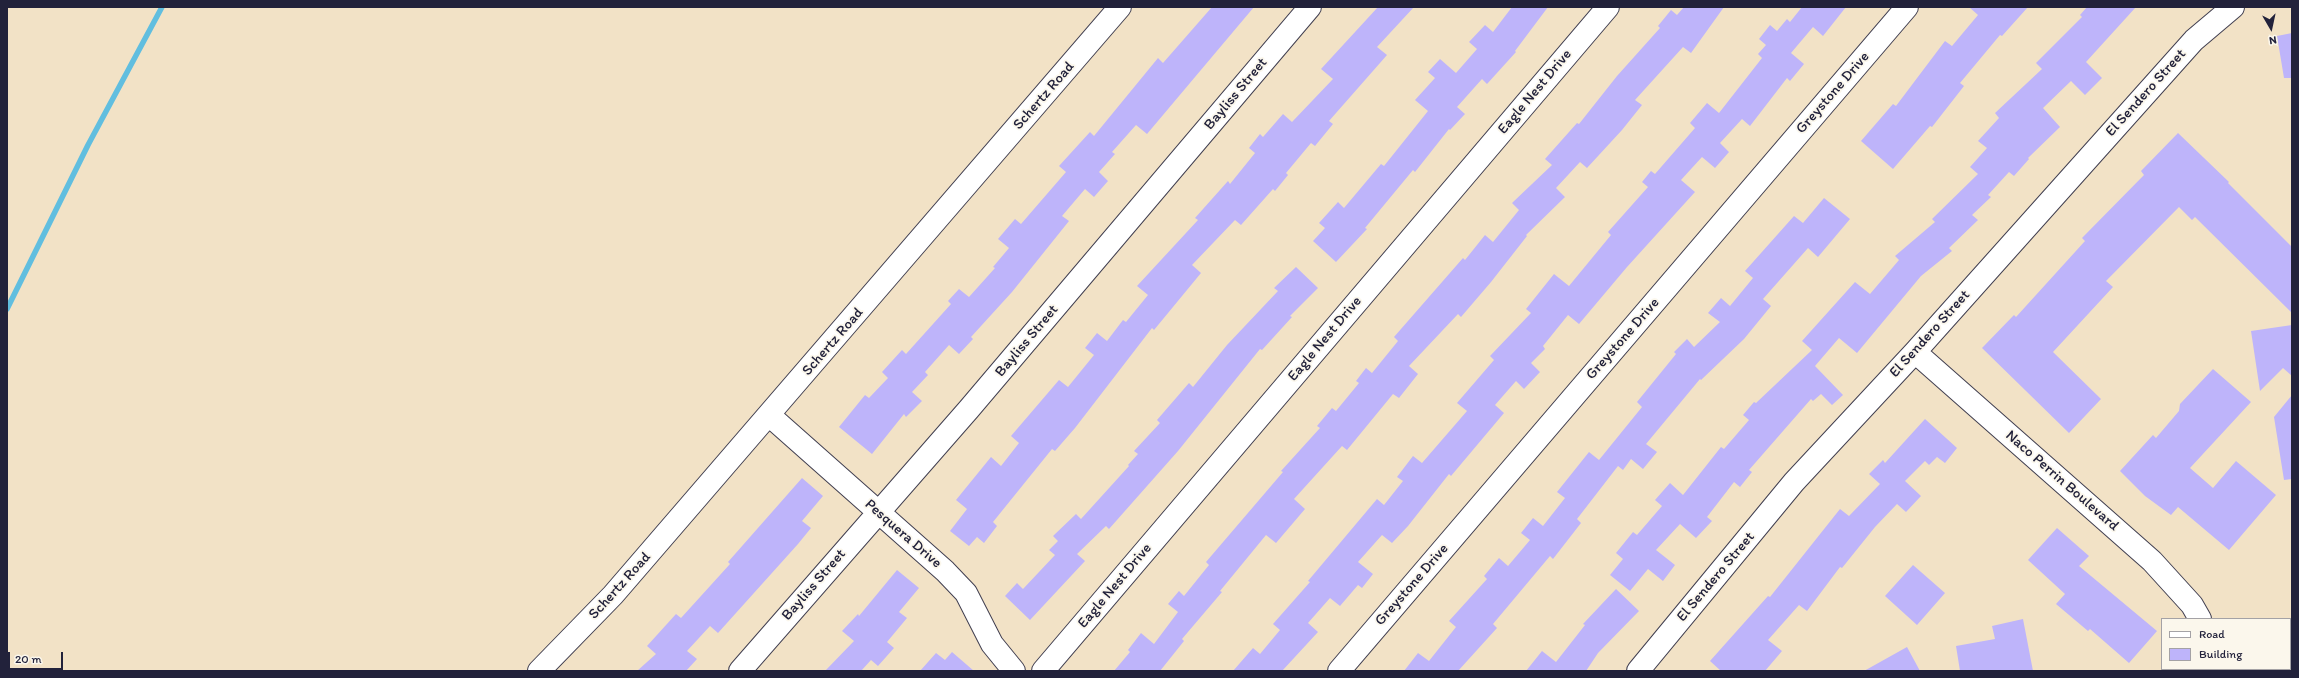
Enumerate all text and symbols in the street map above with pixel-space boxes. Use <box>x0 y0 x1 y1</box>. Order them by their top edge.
north arrow <box>2251 8 2291 48</box>
text: N <box>2268 33 2278 47</box>
street label: El Sendero Street <box>2102 45 2190 141</box>
street label: Eagle Nest Drive <box>1494 46 1576 138</box>
street label: Greystone Drive <box>1792 48 1874 138</box>
street label: Bayliss Street <box>1201 54 1271 134</box>
street label: Schertz Road <box>1010 58 1078 134</box>
street label: El Sendero Street <box>1886 286 1974 382</box>
street label: Eagle Nest Drive <box>1284 293 1366 385</box>
street label: Greystone Drive <box>1582 294 1664 384</box>
street label: Bayliss Street <box>992 301 1062 381</box>
street label: Schertz Road <box>799 304 867 380</box>
street label: Naco Perrin Boulevard <box>2002 427 2122 535</box>
street label: Pesquera Drive <box>861 496 945 572</box>
street label: El Sendero Street <box>1673 528 1759 626</box>
street label: Eagle Nest Drive <box>1074 540 1156 632</box>
street label: Greystone Drive <box>1371 540 1453 630</box>
street label: Bayliss Street <box>778 546 850 624</box>
street label: Schertz Road <box>585 549 655 623</box>
legend <box>2161 618 2291 670</box>
text: Road <box>2199 627 2225 641</box>
scale bar <box>10 644 65 670</box>
text: Building <box>2199 647 2242 661</box>
text: 20 m <box>15 652 42 666</box>

